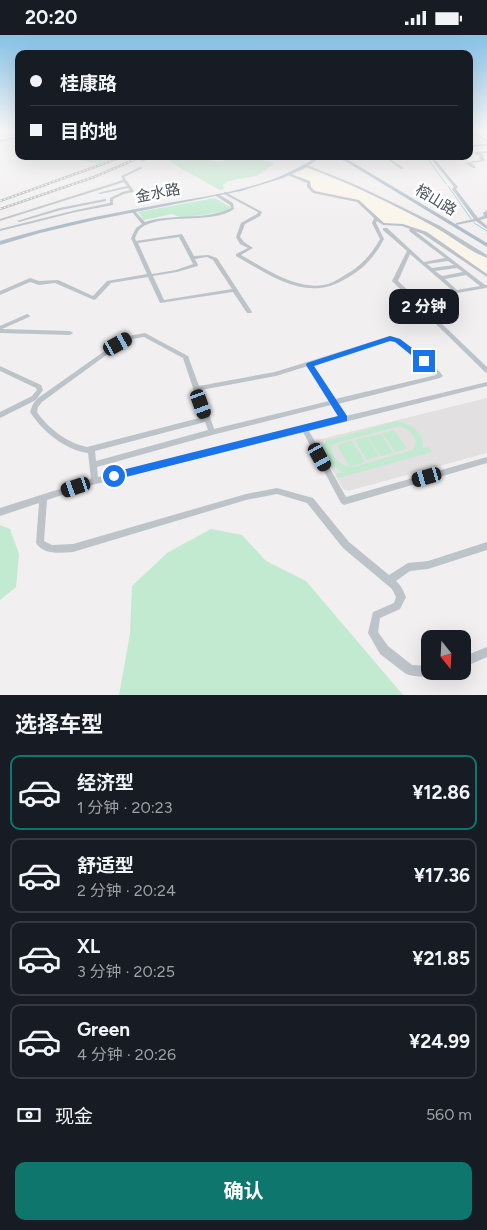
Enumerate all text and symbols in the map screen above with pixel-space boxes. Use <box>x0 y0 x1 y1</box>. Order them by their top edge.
text: 20:20 <box>25 6 77 29</box>
text: 桂康路 <box>60 72 117 95</box>
text: 目的地 <box>60 120 117 143</box>
street label: 金水路 <box>134 180 182 206</box>
street label: 榕山路 <box>412 181 460 219</box>
callout: 2 分钟 <box>389 289 459 323</box>
text: 2 分钟 <box>401 297 447 316</box>
car <box>101 330 134 358</box>
route end <box>413 350 435 372</box>
car <box>188 387 213 421</box>
car <box>306 440 333 474</box>
route start <box>103 465 125 487</box>
car <box>410 466 443 488</box>
car <box>59 475 92 499</box>
north arrow <box>421 630 471 680</box>
map controls <box>421 630 471 680</box>
text: 选择车型 <box>15 711 103 738</box>
icon: car <box>17 770 62 815</box>
text: 经济型 <box>77 771 134 794</box>
text: ¥12.86 <box>412 781 470 804</box>
text: 1 分钟 · 20:23 <box>77 798 172 817</box>
icon: car <box>17 853 62 898</box>
text: 舒适型 <box>77 854 134 877</box>
text: ¥17.36 <box>414 864 470 887</box>
text: 2 分钟 · 20:24 <box>77 881 176 900</box>
text: XL <box>77 935 100 958</box>
icon: car <box>17 936 62 981</box>
text: ¥21.85 <box>412 947 470 970</box>
text: 3 分钟 · 20:25 <box>77 962 175 981</box>
text: Green <box>77 1018 130 1041</box>
icon: car <box>17 1019 62 1064</box>
text: ¥24.99 <box>409 1030 470 1053</box>
text: 4 分钟 · 20:26 <box>77 1045 176 1064</box>
icon: cash <box>15 1101 43 1129</box>
text: 现金 <box>55 1105 93 1128</box>
text: 560 m <box>426 1105 472 1124</box>
button: 确认 <box>15 1162 472 1220</box>

